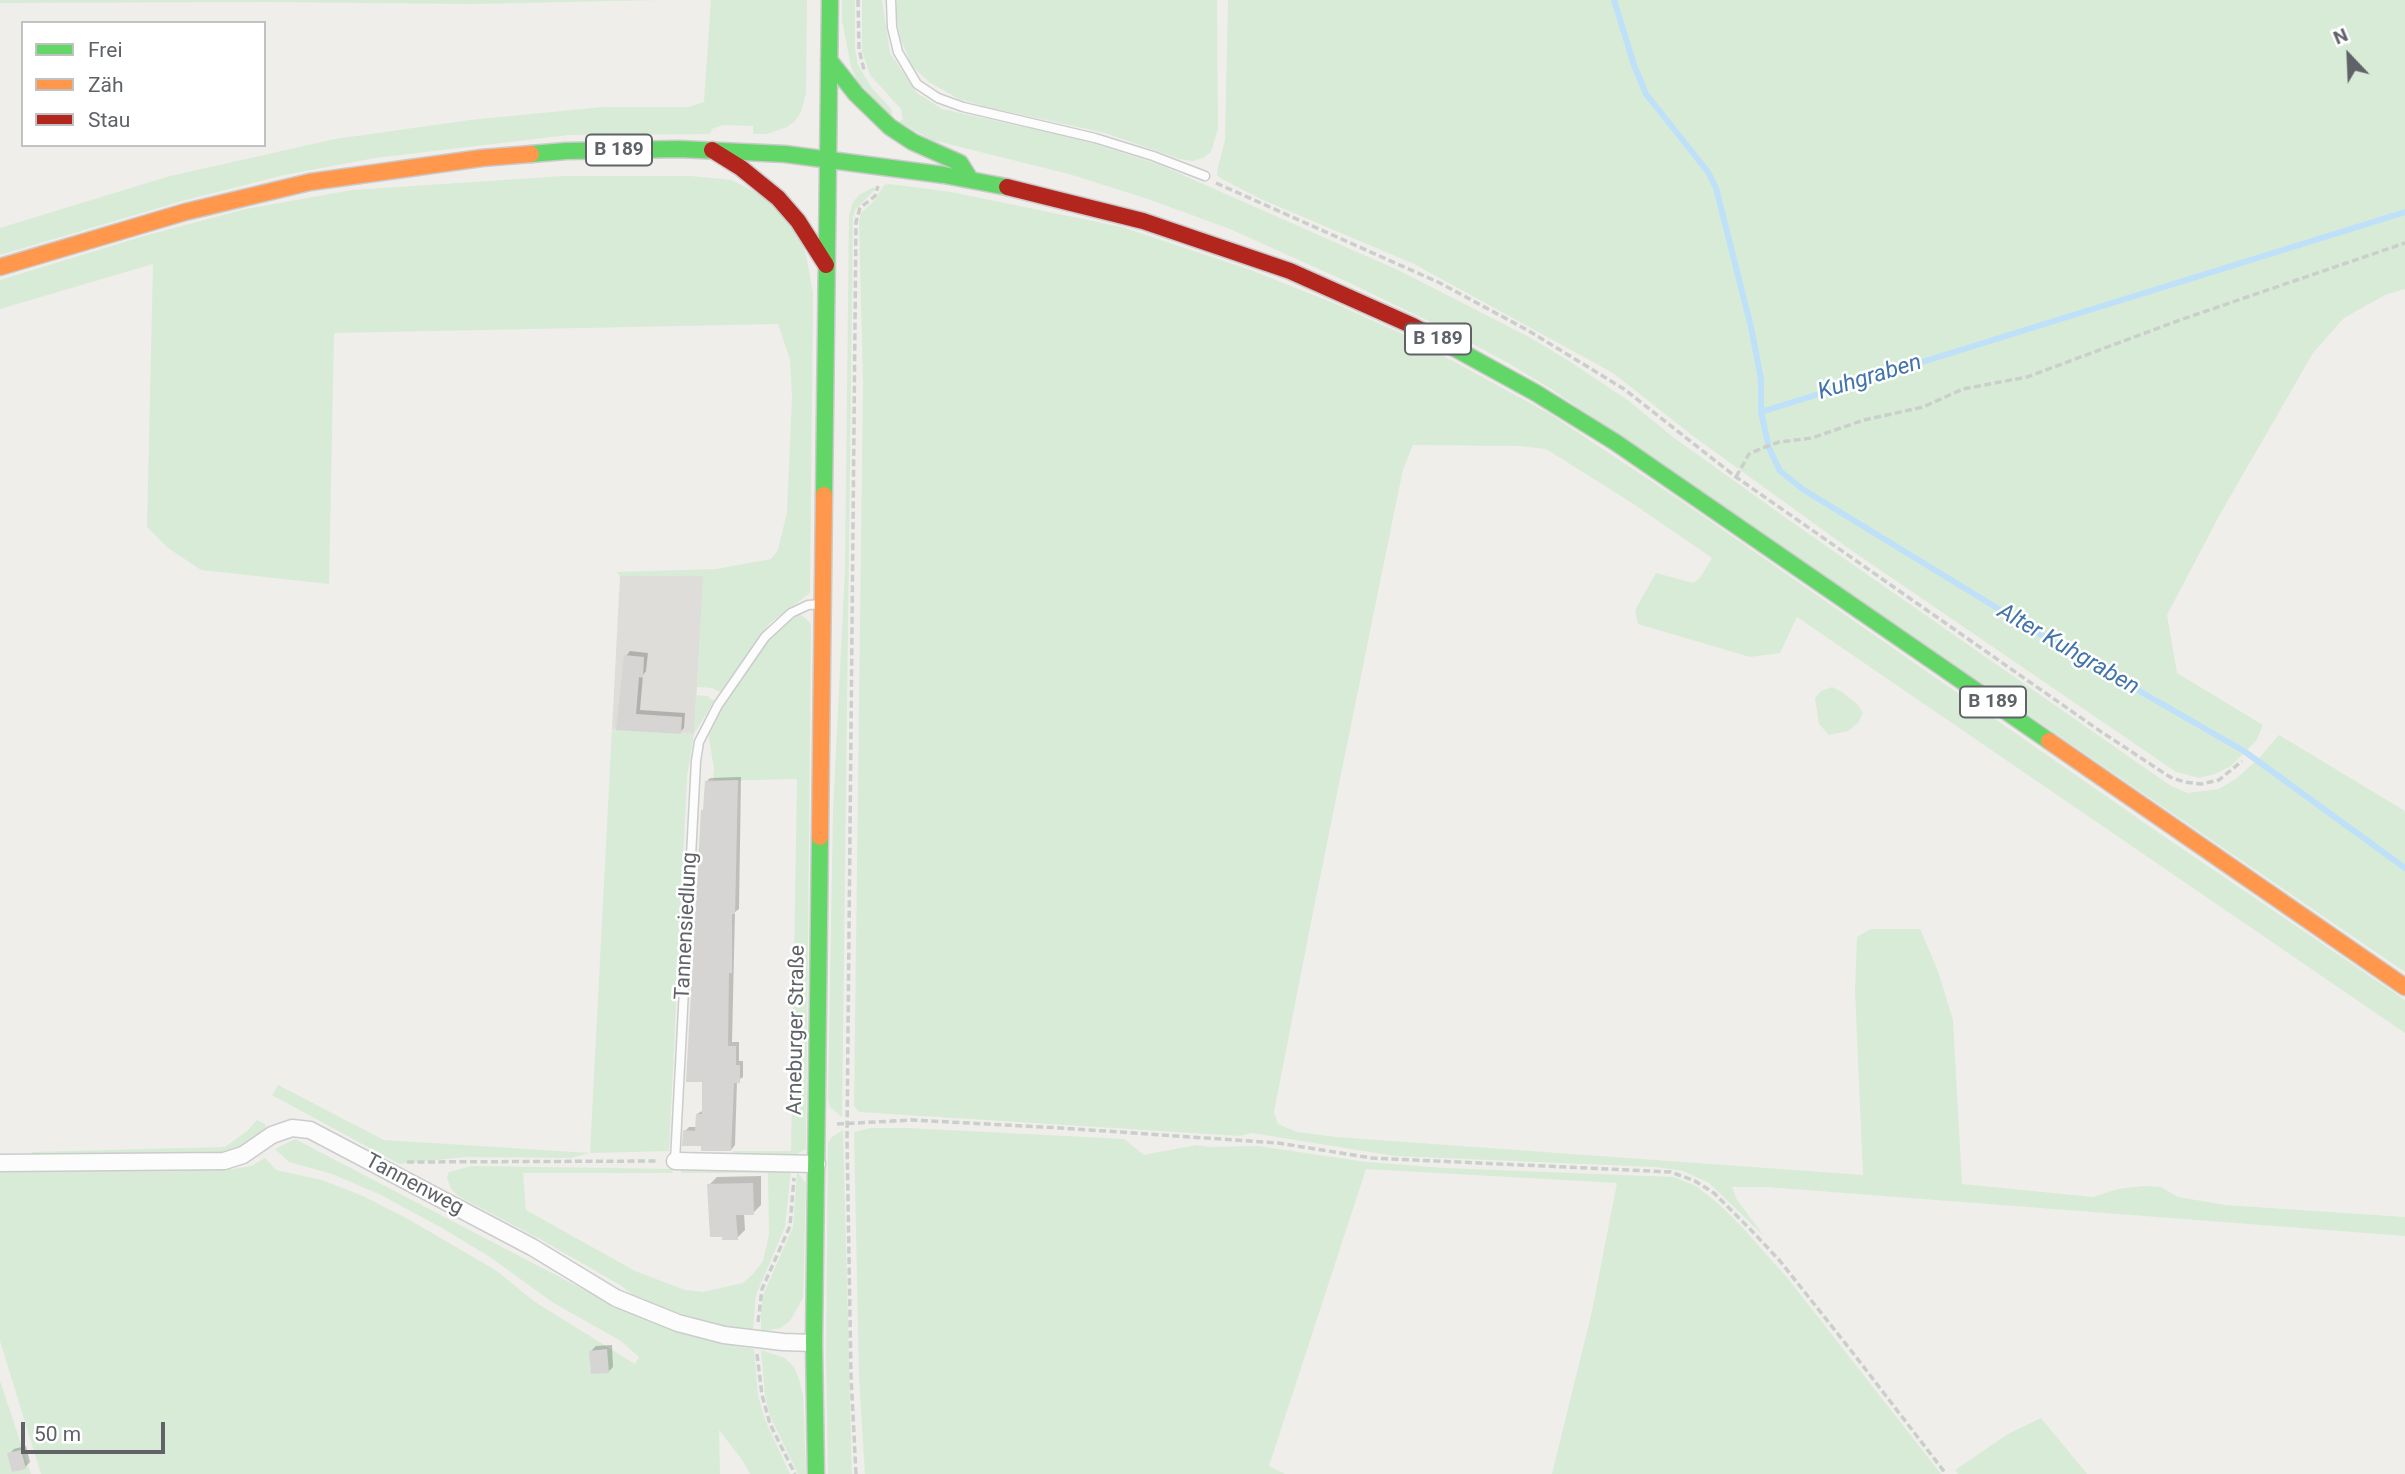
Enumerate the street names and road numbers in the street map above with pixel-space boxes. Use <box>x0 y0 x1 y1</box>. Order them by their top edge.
road number: B 189 <box>586 134 652 166</box>
road number: B 189 <box>1405 324 1471 354</box>
road number: B 189 <box>1960 687 2026 718</box>
street label: Tannensiedlung <box>671 852 703 1000</box>
street label: Arneburger Straße <box>783 945 811 1115</box>
street label: Tannenweg <box>361 1149 467 1221</box>

